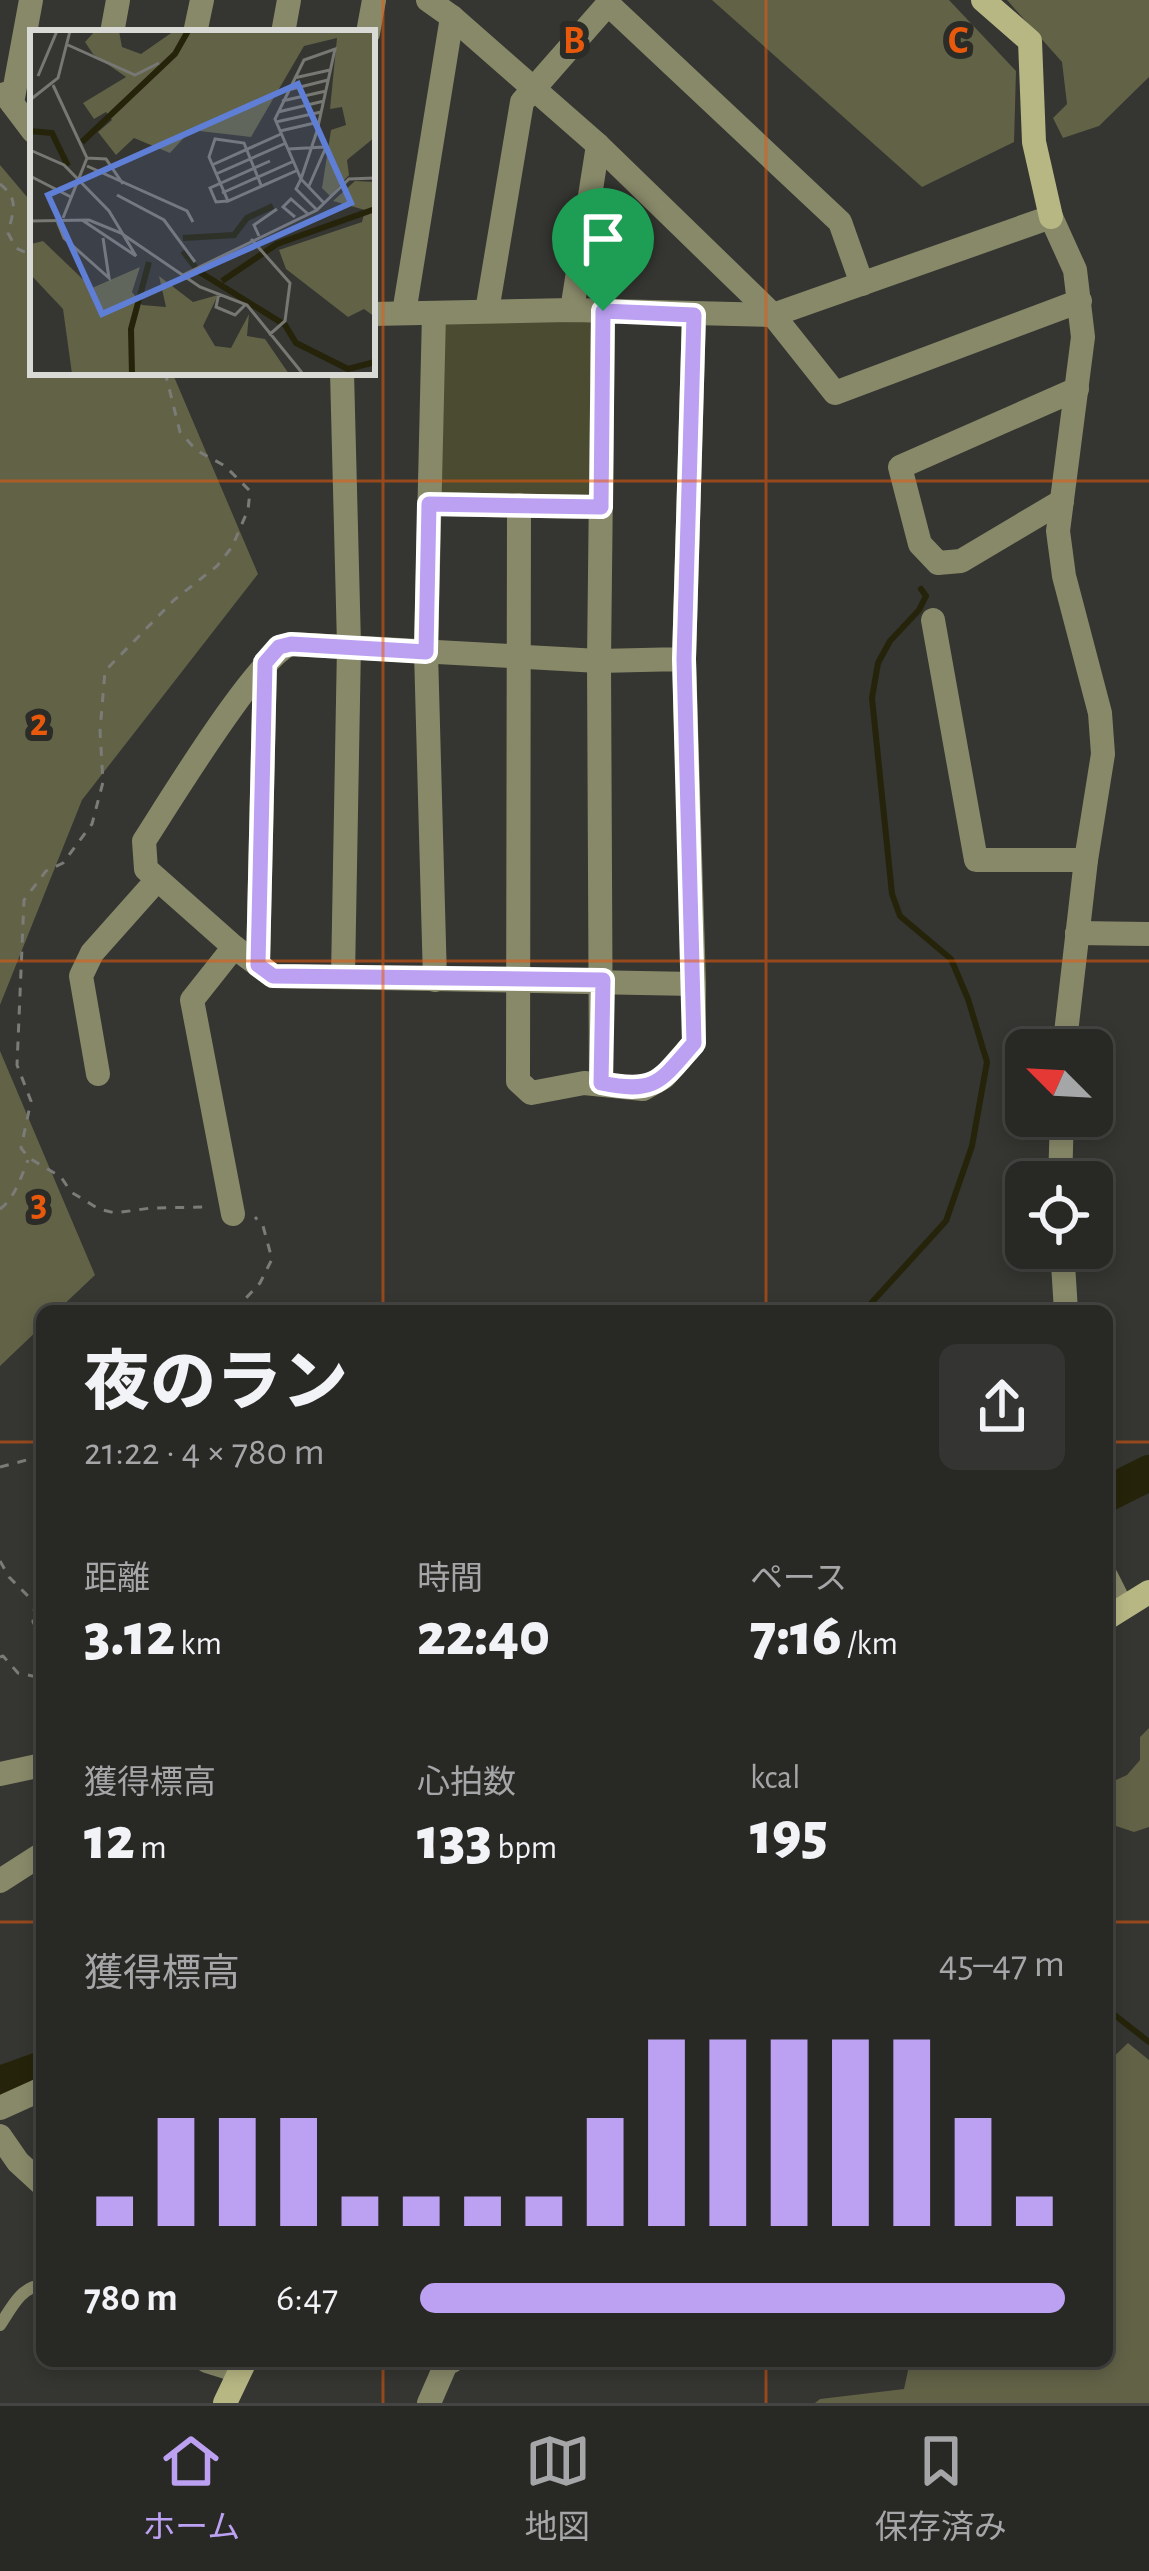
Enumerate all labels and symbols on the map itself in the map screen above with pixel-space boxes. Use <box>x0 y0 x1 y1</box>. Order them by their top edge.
text: B <box>563 22 585 61</box>
text: C <box>948 22 968 61</box>
inset map <box>30 30 375 375</box>
pin <box>552 188 654 311</box>
text: 2 <box>30 704 48 743</box>
north arrow <box>1005 1029 1113 1137</box>
text: 3 <box>31 1184 47 1223</box>

